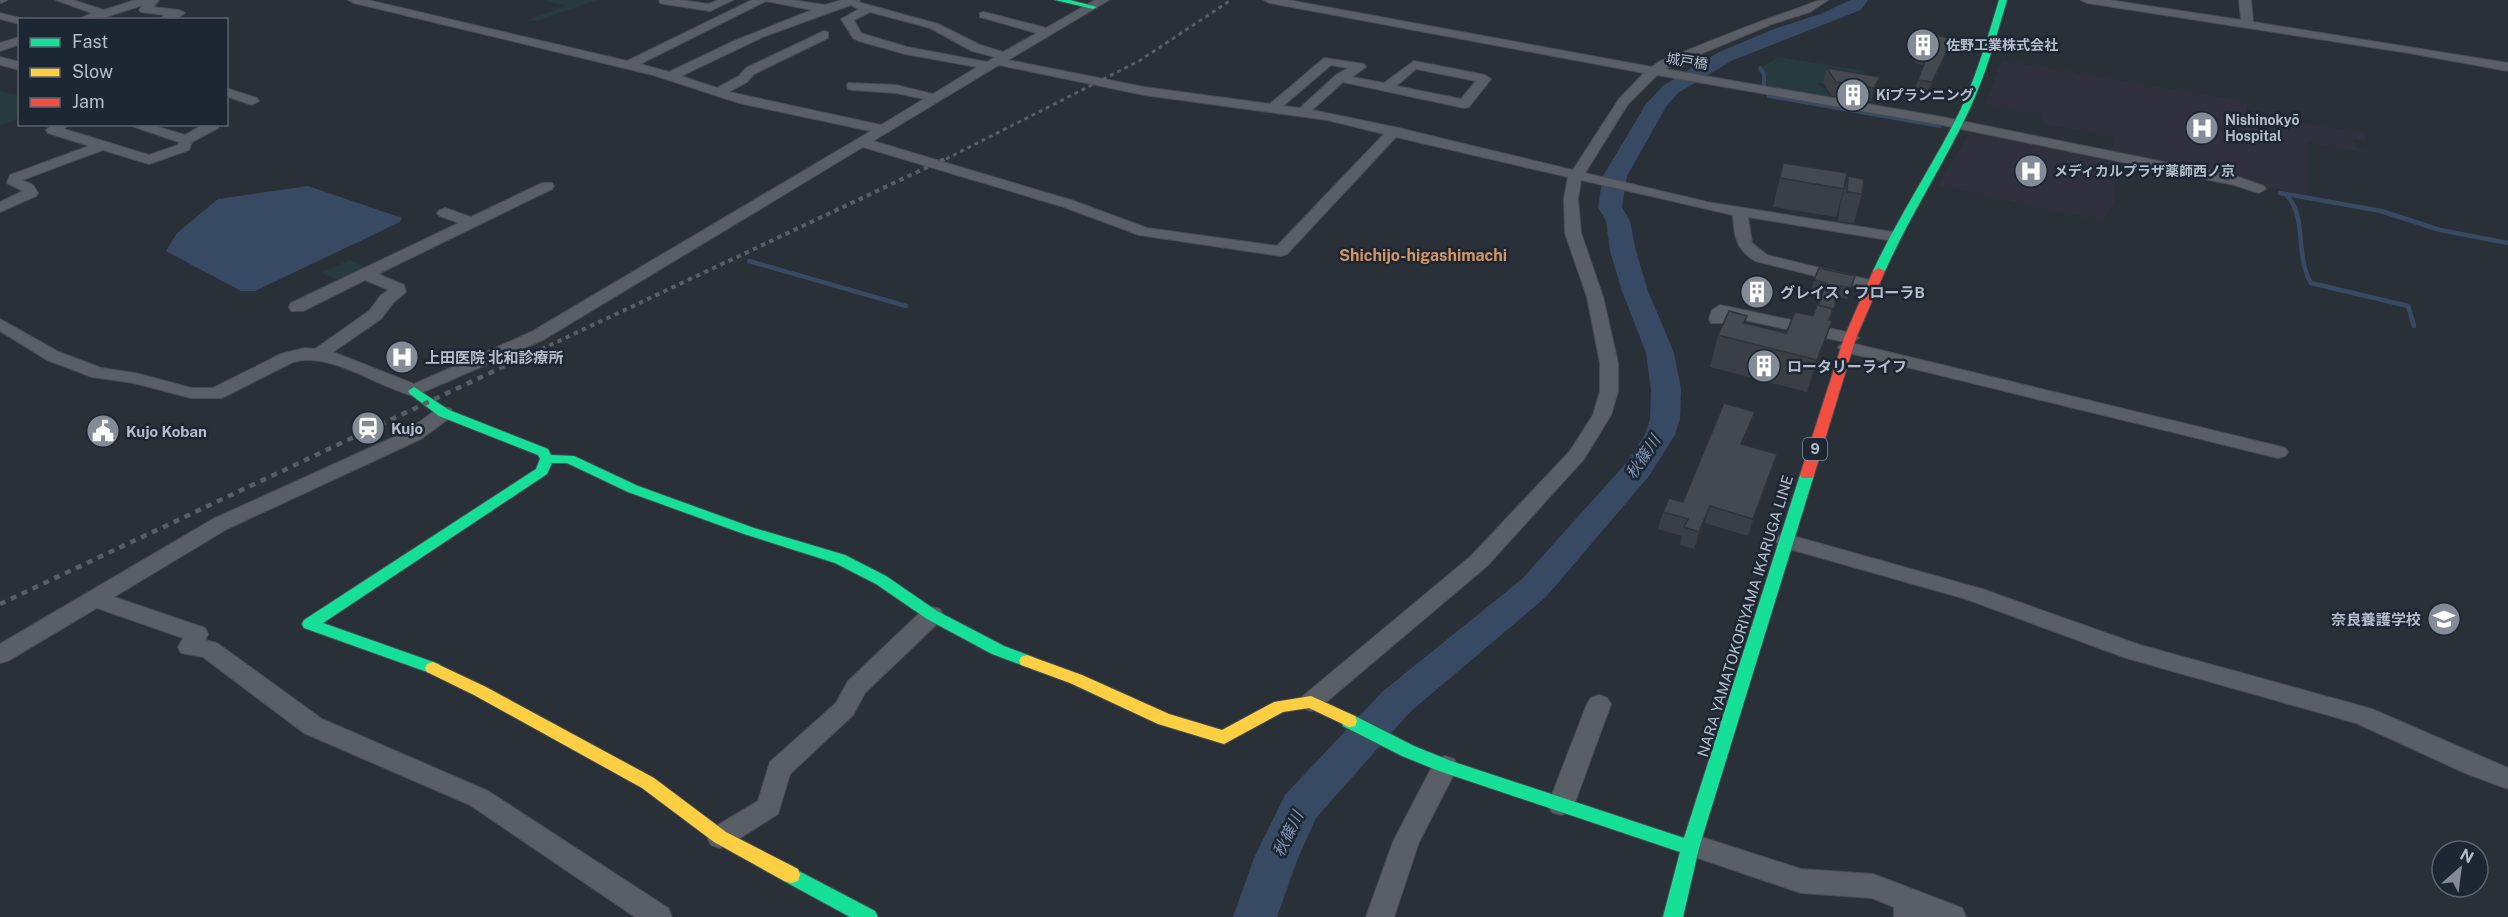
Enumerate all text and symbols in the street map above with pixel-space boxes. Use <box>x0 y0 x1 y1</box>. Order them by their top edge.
legend <box>18 18 228 126</box>
building icon: 佐野工業株式会社 <box>1905 27 1941 63</box>
text: Fast <box>72 31 108 52</box>
place label: 佐野工業株式会社 <box>1946 37 2058 53</box>
street label: 城戸橋 <box>1665 50 1709 72</box>
text: Slow <box>72 61 113 82</box>
building icon: Kiプランニング <box>1835 77 1871 113</box>
place label: Kiプランニング <box>1876 87 1974 103</box>
text: Jam <box>72 91 105 112</box>
hospital icon: Nishinokyō Hospital <box>2184 110 2220 146</box>
place label: Nishinokyō Hospital <box>2225 112 2300 144</box>
hospital icon: メディカルプラザ薬師西ノ京 <box>2013 153 2049 189</box>
place label: メディカルプラザ薬師西ノ京 <box>2054 163 2235 179</box>
district label: Shichijo-higashimachi <box>1339 246 1507 265</box>
building icon: グレイス・フローラB <box>1739 274 1775 310</box>
place label: グレイス・フローラB <box>1780 284 1925 301</box>
hospital icon: 上田医院 北和診療所 <box>384 339 420 375</box>
building icon: ロータリーライフ <box>1746 348 1782 384</box>
place label: 上田医院 北和診療所 <box>425 349 563 366</box>
place label: ロータリーライフ <box>1787 358 1907 375</box>
station icon: Kujo <box>350 410 386 446</box>
public building icon: Kujo Koban <box>85 413 121 449</box>
place label: Kujo <box>391 420 423 437</box>
place label: Kujo Koban <box>126 423 207 440</box>
water label: 秋篠川 <box>1622 430 1665 482</box>
road number: 9 <box>1803 438 1827 460</box>
street label: NARA YAMATOKORIYAMA IKARUGA LINE <box>1694 473 1796 759</box>
school or university icon: 奈良養護学校 <box>2426 601 2462 637</box>
place label: 奈良養護学校 <box>2331 611 2421 628</box>
water label: 秋篠川 <box>1269 806 1308 860</box>
north arrow <box>2430 839 2490 899</box>
text: N <box>2457 845 2477 868</box>

